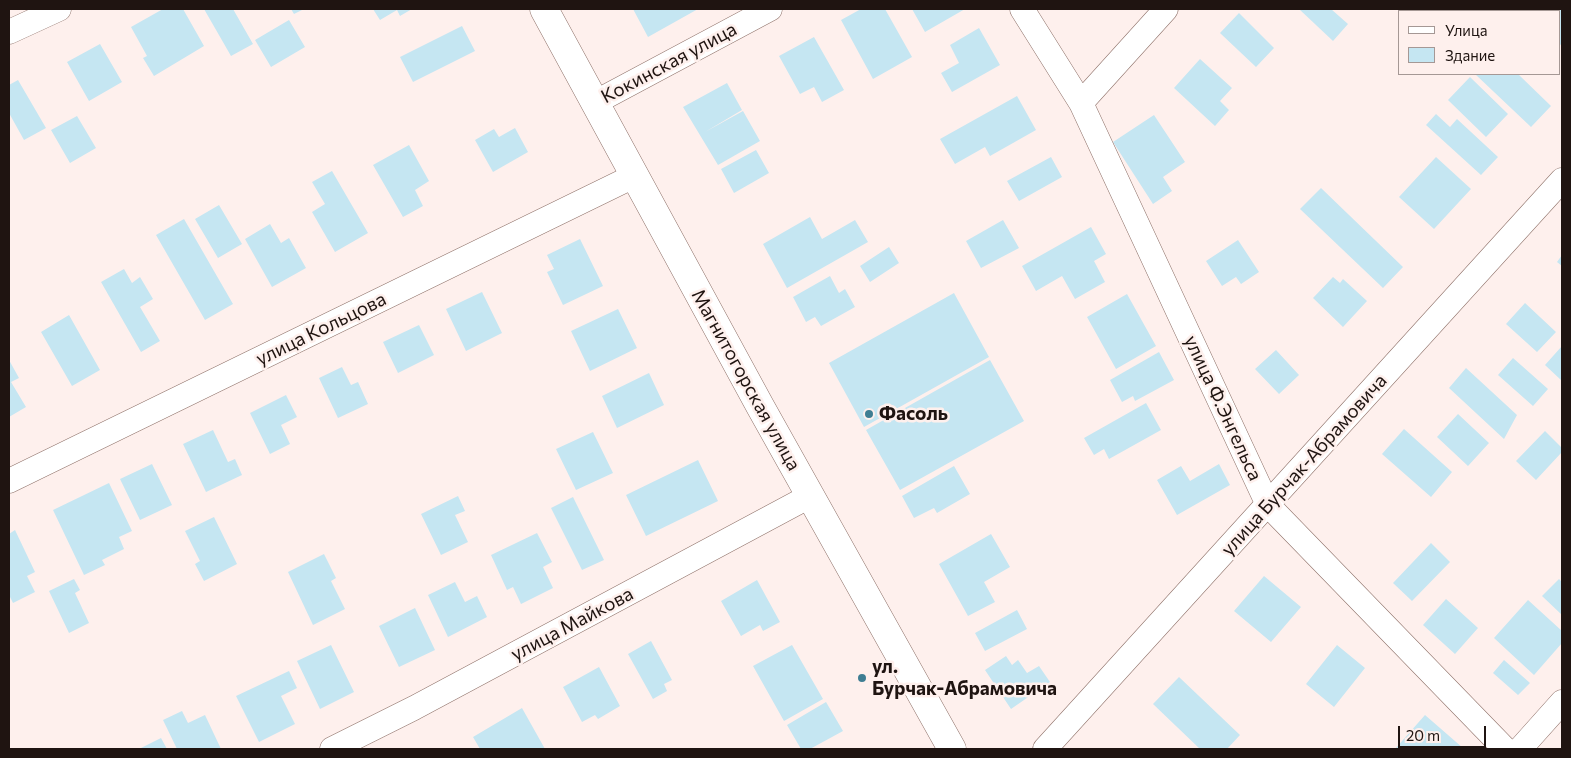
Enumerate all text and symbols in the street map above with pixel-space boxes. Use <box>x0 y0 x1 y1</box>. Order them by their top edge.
legend <box>1398 10 1561 75</box>
street label: Кокинская улица <box>597 18 741 108</box>
text: Улица <box>1445 21 1487 39</box>
text: Здание <box>1445 46 1495 64</box>
street label: Магнитогорская улица <box>687 285 805 475</box>
street label: улица Кольцова <box>252 288 390 370</box>
street label: улица Ф.Энгельса <box>1179 332 1267 484</box>
street label: улица Бурчак-Абрамовича <box>1216 370 1392 560</box>
place label: Фасоль <box>879 403 948 425</box>
marker: Фасоль <box>863 408 875 420</box>
street label: улица Майкова <box>507 582 637 666</box>
place label: ул. Бурчак-Абрамовича <box>872 656 1057 700</box>
marker: ул. Бурчак-Абрамовича <box>856 672 868 684</box>
scale bar <box>1401 716 1488 748</box>
text: 20 m <box>1406 726 1440 744</box>

